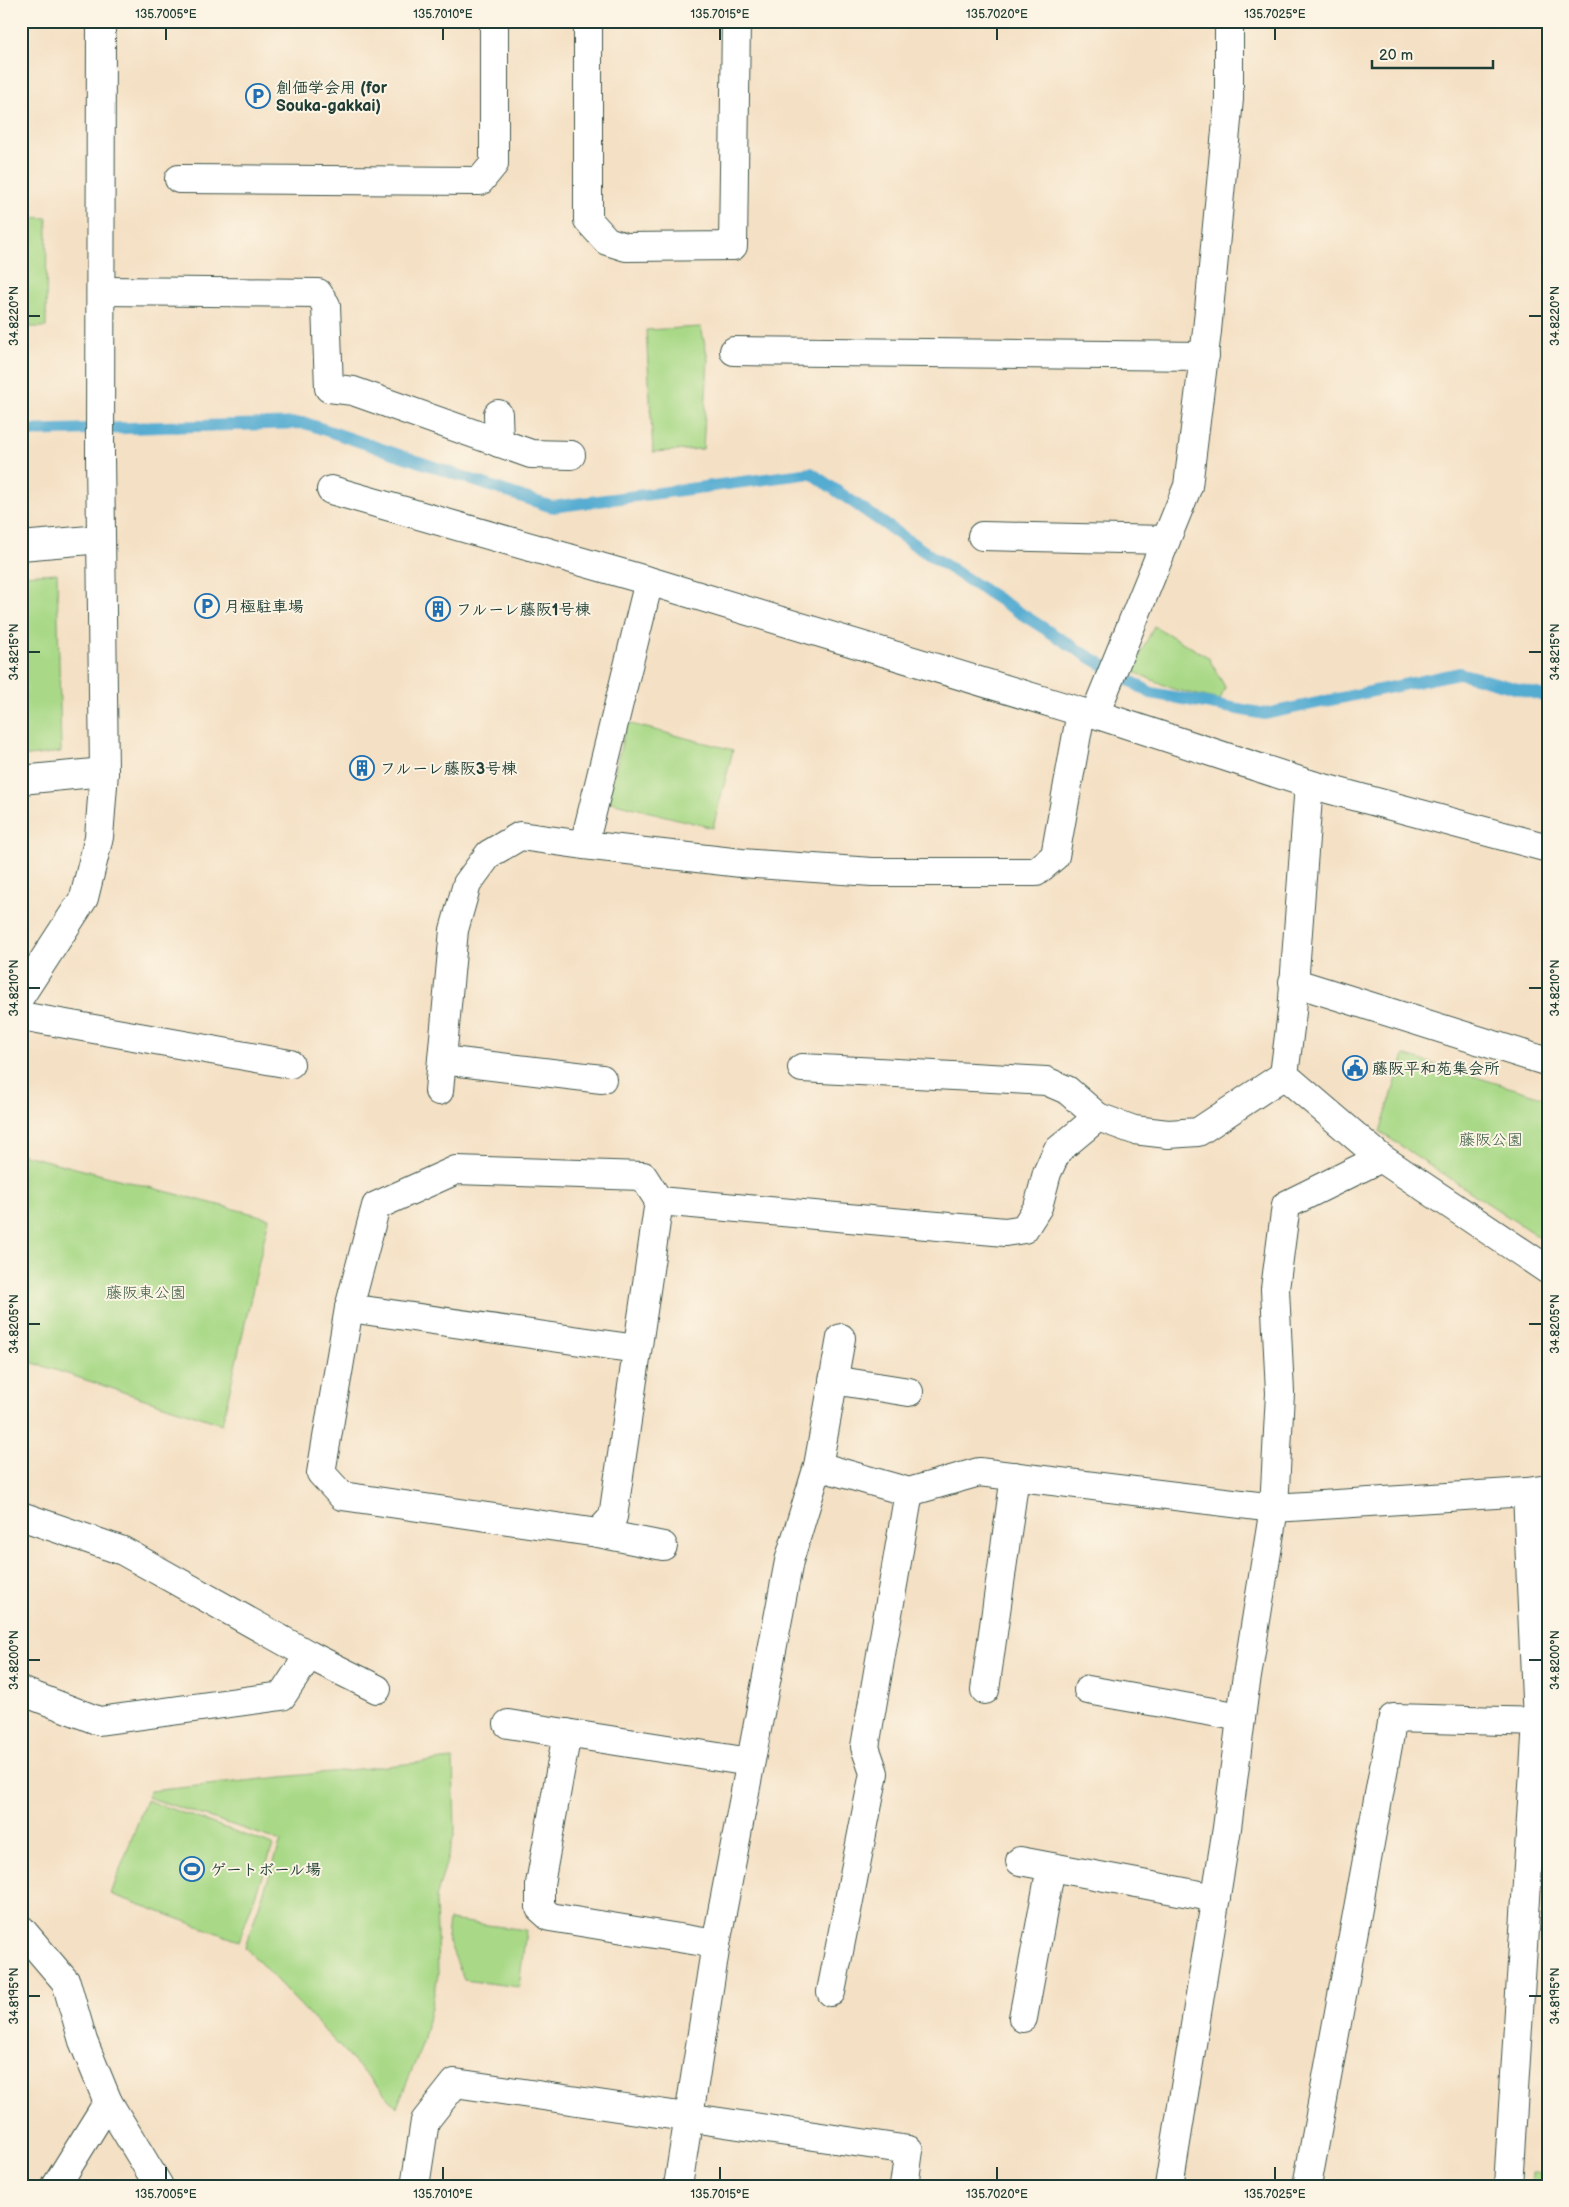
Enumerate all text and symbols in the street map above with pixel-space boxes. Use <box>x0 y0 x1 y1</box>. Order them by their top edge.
text: 135.7005°E <box>135 7 197 22</box>
text: 135.7010°E <box>413 7 473 22</box>
text: 135.7015°E <box>691 7 750 22</box>
text: 135.7020°E <box>966 7 1028 22</box>
text: 135.7025°E <box>1244 7 1306 22</box>
scale bar <box>1372 38 1493 70</box>
text: 20 m <box>1379 46 1413 65</box>
place label: 創価学会用 (for Souka-gakkai) <box>276 79 388 116</box>
parking icon: 創価学会用 (for Souka-gakkai) <box>245 83 271 109</box>
text: 34.8220°N <box>7 286 22 346</box>
text: 34.8220°N <box>1548 286 1563 346</box>
parking icon: 月極駐車場 <box>194 593 220 619</box>
building icon: フルーレ藤阪1号棟 <box>425 596 451 622</box>
place label: 月極駐車場 <box>224 598 304 617</box>
place label: フルーレ藤阪1号棟 <box>456 601 591 620</box>
text: 34.8215°N <box>7 624 22 680</box>
text: 34.8215°N <box>1548 624 1563 680</box>
building icon: フルーレ藤阪3号棟 <box>349 755 375 781</box>
place label: フルーレ藤阪3号棟 <box>380 760 518 779</box>
text: 34.8210°N <box>7 959 22 1017</box>
text: 34.8210°N <box>1548 959 1563 1017</box>
public building icon: 藤阪平和苑集会所 <box>1342 1055 1368 1081</box>
place label: 藤阪平和苑集会所 <box>1372 1060 1500 1079</box>
park label: 藤阪公園 <box>1459 1131 1523 1150</box>
park label: 藤阪東公園 <box>106 1284 186 1303</box>
text: 34.8205°N <box>7 1294 22 1354</box>
text: 34.8205°N <box>1548 1294 1563 1354</box>
text: 34.8200°N <box>7 1630 22 1690</box>
text: 34.8200°N <box>1548 1630 1563 1690</box>
sports icon: ゲートボール場 <box>179 1856 205 1882</box>
place label: ゲートボール場 <box>210 1861 321 1880</box>
text: 34.8195°N <box>7 1968 22 2024</box>
text: 34.8195°N <box>1548 1968 1563 2024</box>
text: 135.7005°E <box>135 2187 197 2202</box>
text: 135.7010°E <box>413 2187 473 2202</box>
text: 135.7015°E <box>691 2187 750 2202</box>
text: 135.7020°E <box>966 2187 1028 2202</box>
text: 135.7025°E <box>1244 2187 1306 2202</box>

